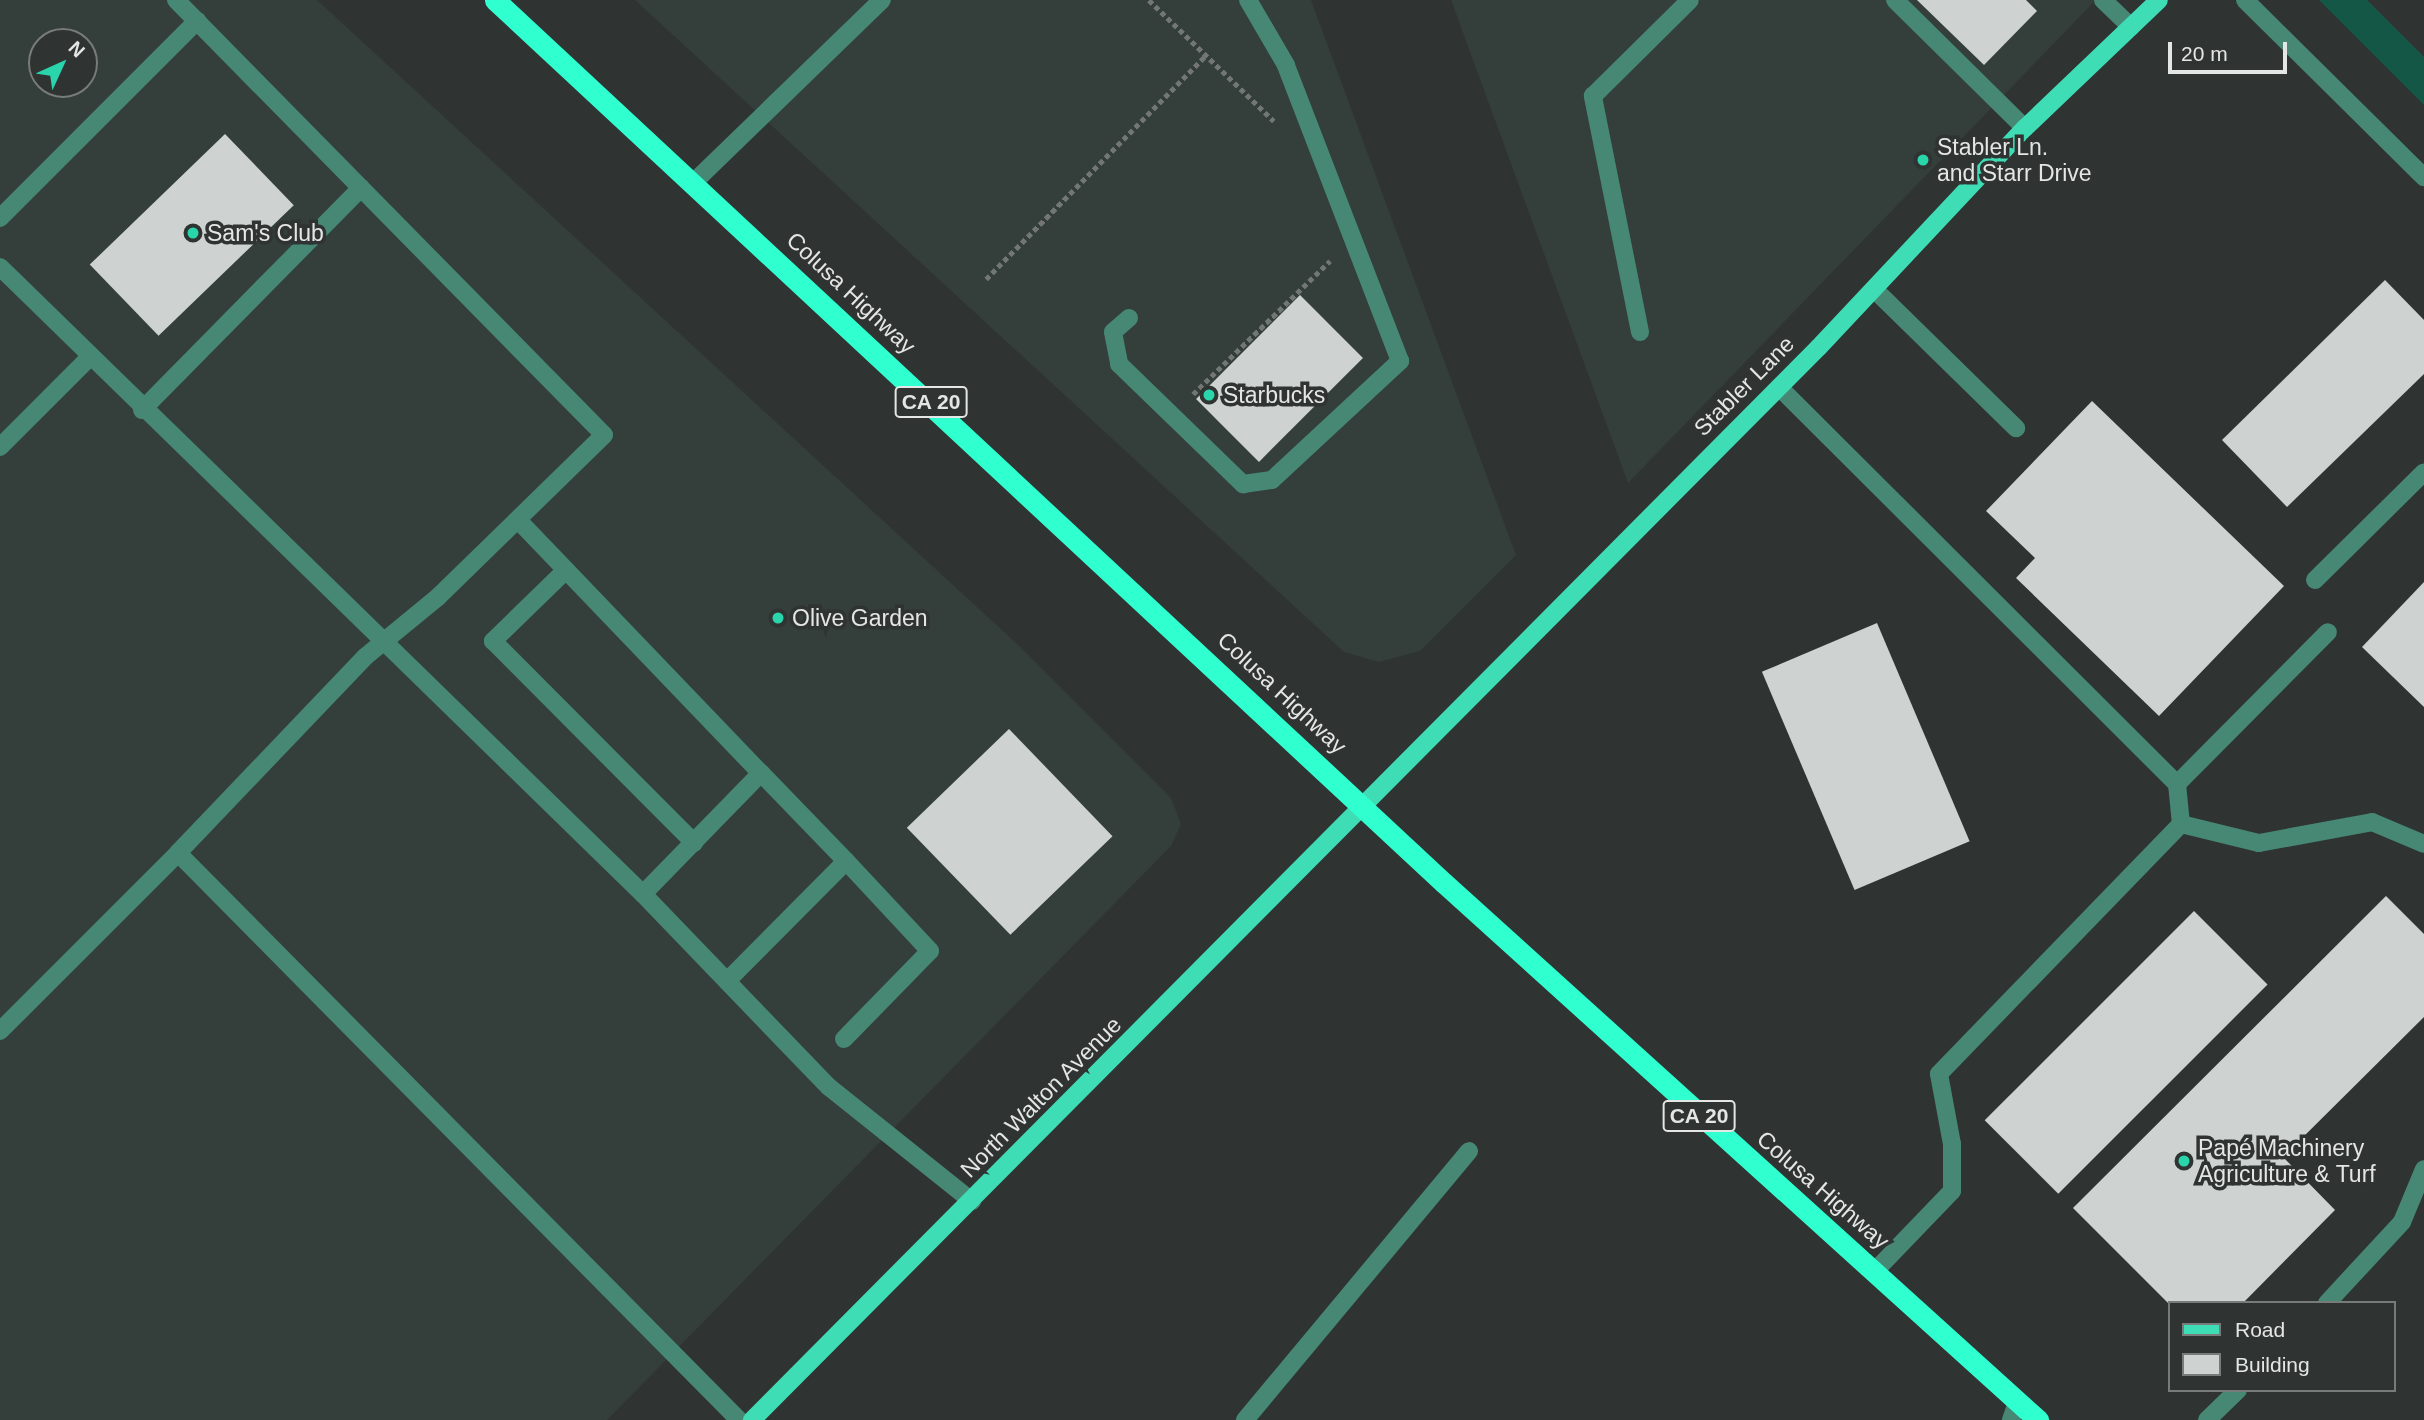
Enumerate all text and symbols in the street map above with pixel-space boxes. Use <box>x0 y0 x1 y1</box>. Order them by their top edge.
north arrow <box>28 28 98 98</box>
scale bar <box>2172 28 2291 72</box>
text: N <box>65 37 89 61</box>
text: 20 m <box>2181 42 2228 65</box>
place label: Stabler Ln. and Starr Drive <box>1937 133 2092 187</box>
marker: Stabler Ln. and Starr Drive <box>1915 152 1931 168</box>
place label: Sam's Club <box>207 219 324 247</box>
marker: Sam's Club <box>185 225 201 241</box>
street label: Colusa Highway <box>781 226 921 360</box>
street label: Stabler Lane <box>1688 330 1800 442</box>
place label: Starbucks <box>1223 381 1325 409</box>
road number: CA 20 <box>892 384 970 420</box>
marker: Starbucks <box>1201 387 1217 403</box>
place label: Olive Garden <box>792 604 928 632</box>
marker: Olive Garden <box>770 610 786 626</box>
street label: Colusa Highway <box>1212 626 1352 760</box>
street label: North Walton Avenue <box>954 1010 1128 1184</box>
road number: CA 20 <box>1660 1098 1738 1134</box>
street label: Colusa Highway <box>1751 1125 1895 1255</box>
place label: Papé Machinery Agriculture & Turf <box>2198 1134 2376 1188</box>
marker: Papé Machinery Agriculture & Turf <box>2176 1153 2192 1169</box>
legend <box>2168 1301 2396 1392</box>
text: Road <box>2235 1318 2285 1341</box>
text: Building <box>2235 1353 2310 1376</box>

